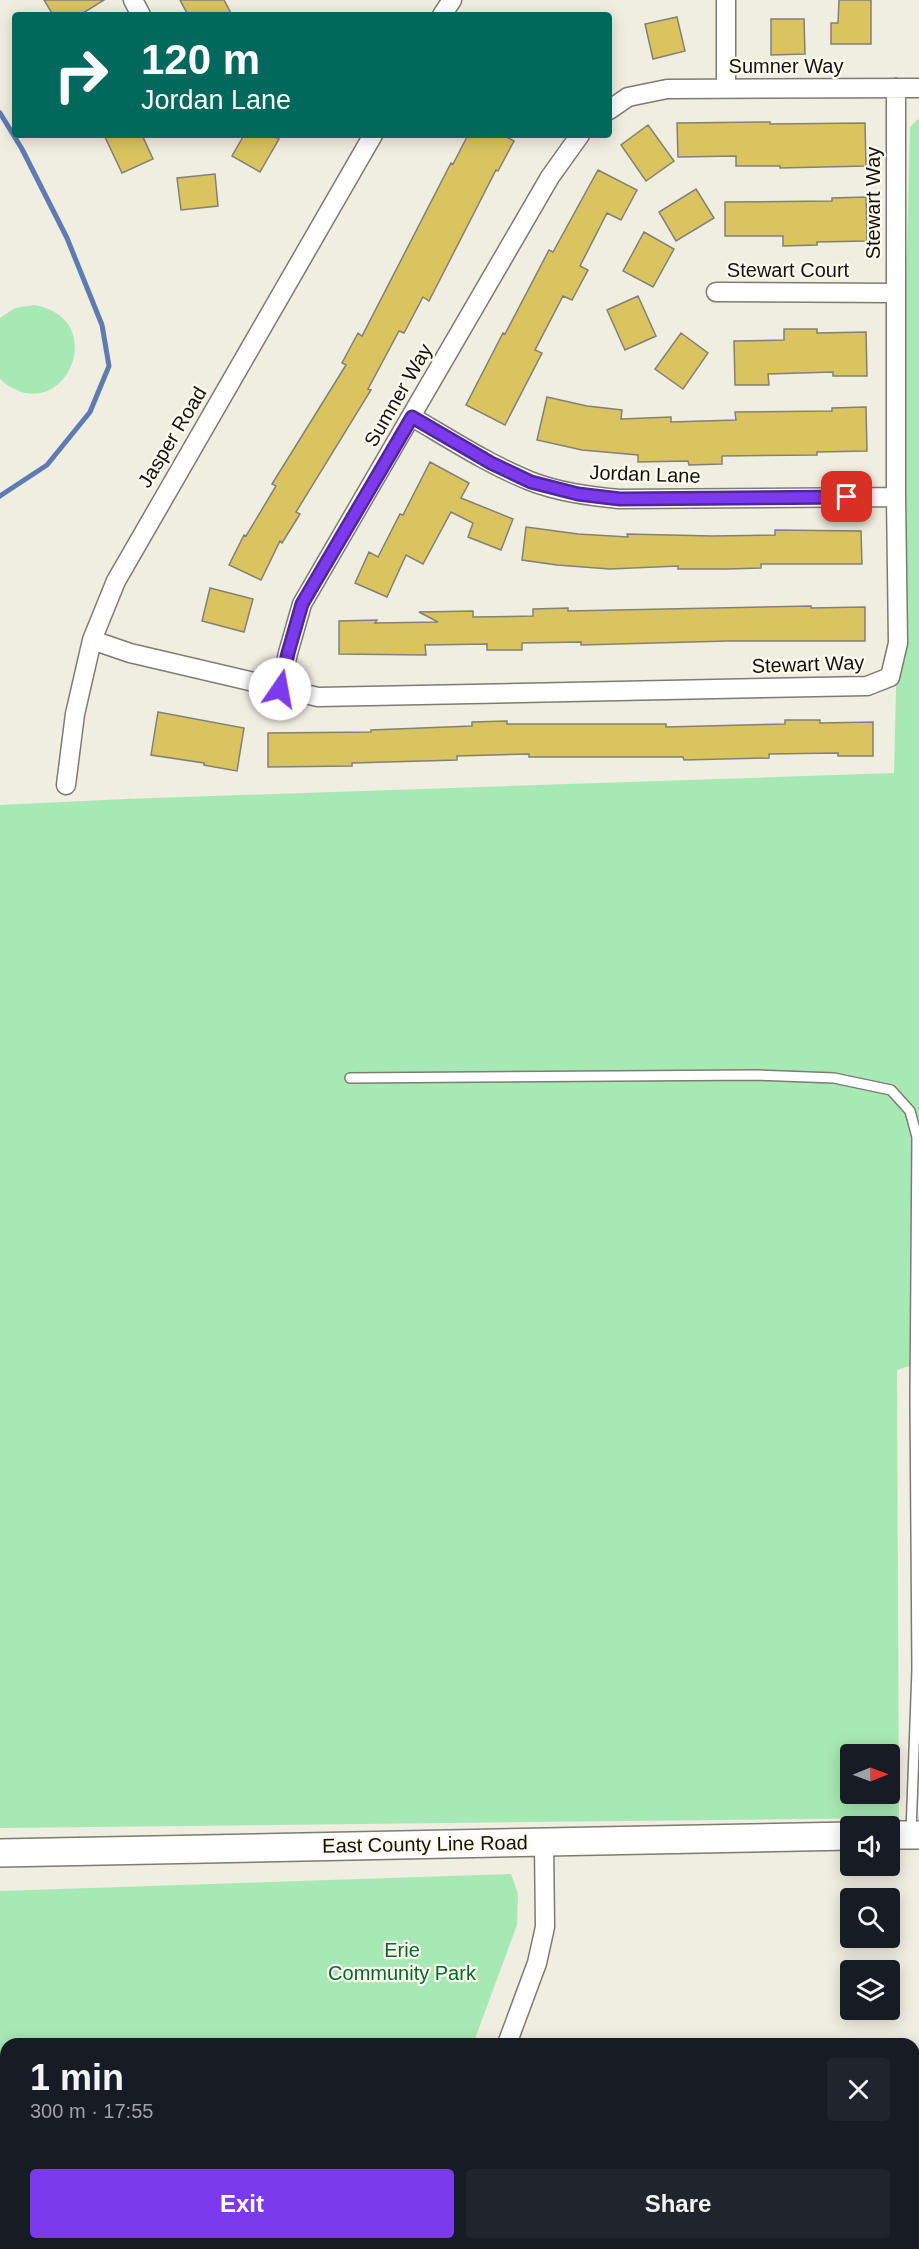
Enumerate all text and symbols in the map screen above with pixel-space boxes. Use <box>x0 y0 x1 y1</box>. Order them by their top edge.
icon: right <box>42 36 120 114</box>
text: 120 m <box>141 36 260 83</box>
street label: Sumner Way <box>729 55 843 77</box>
text: Jordan Lane <box>141 85 291 115</box>
street label: Stewart Way <box>862 147 884 259</box>
street label: Stewart Court <box>727 259 850 281</box>
street label: Sumner Way <box>360 340 436 450</box>
street label: Jasper Road <box>133 383 211 491</box>
street label: Jordan Lane <box>589 461 701 487</box>
pin <box>821 471 872 522</box>
icon: arrive <box>830 480 863 513</box>
street label: Stewart Way <box>751 651 865 677</box>
position arrow <box>248 657 312 721</box>
north arrow <box>840 1744 900 1804</box>
map controls <box>840 1744 900 2020</box>
button: sound <box>840 1816 900 1876</box>
street label: East County Line Road <box>322 1831 528 1857</box>
button: search <box>840 1888 900 1948</box>
park label: Erie Community Park <box>328 1939 477 1984</box>
button: layers <box>840 1960 900 2020</box>
text: 1 min <box>30 2057 124 2098</box>
button: close <box>827 2058 890 2121</box>
text: 300 m · 17:55 <box>30 2100 153 2122</box>
button: Exit <box>30 2169 454 2238</box>
button: Share <box>466 2169 890 2238</box>

